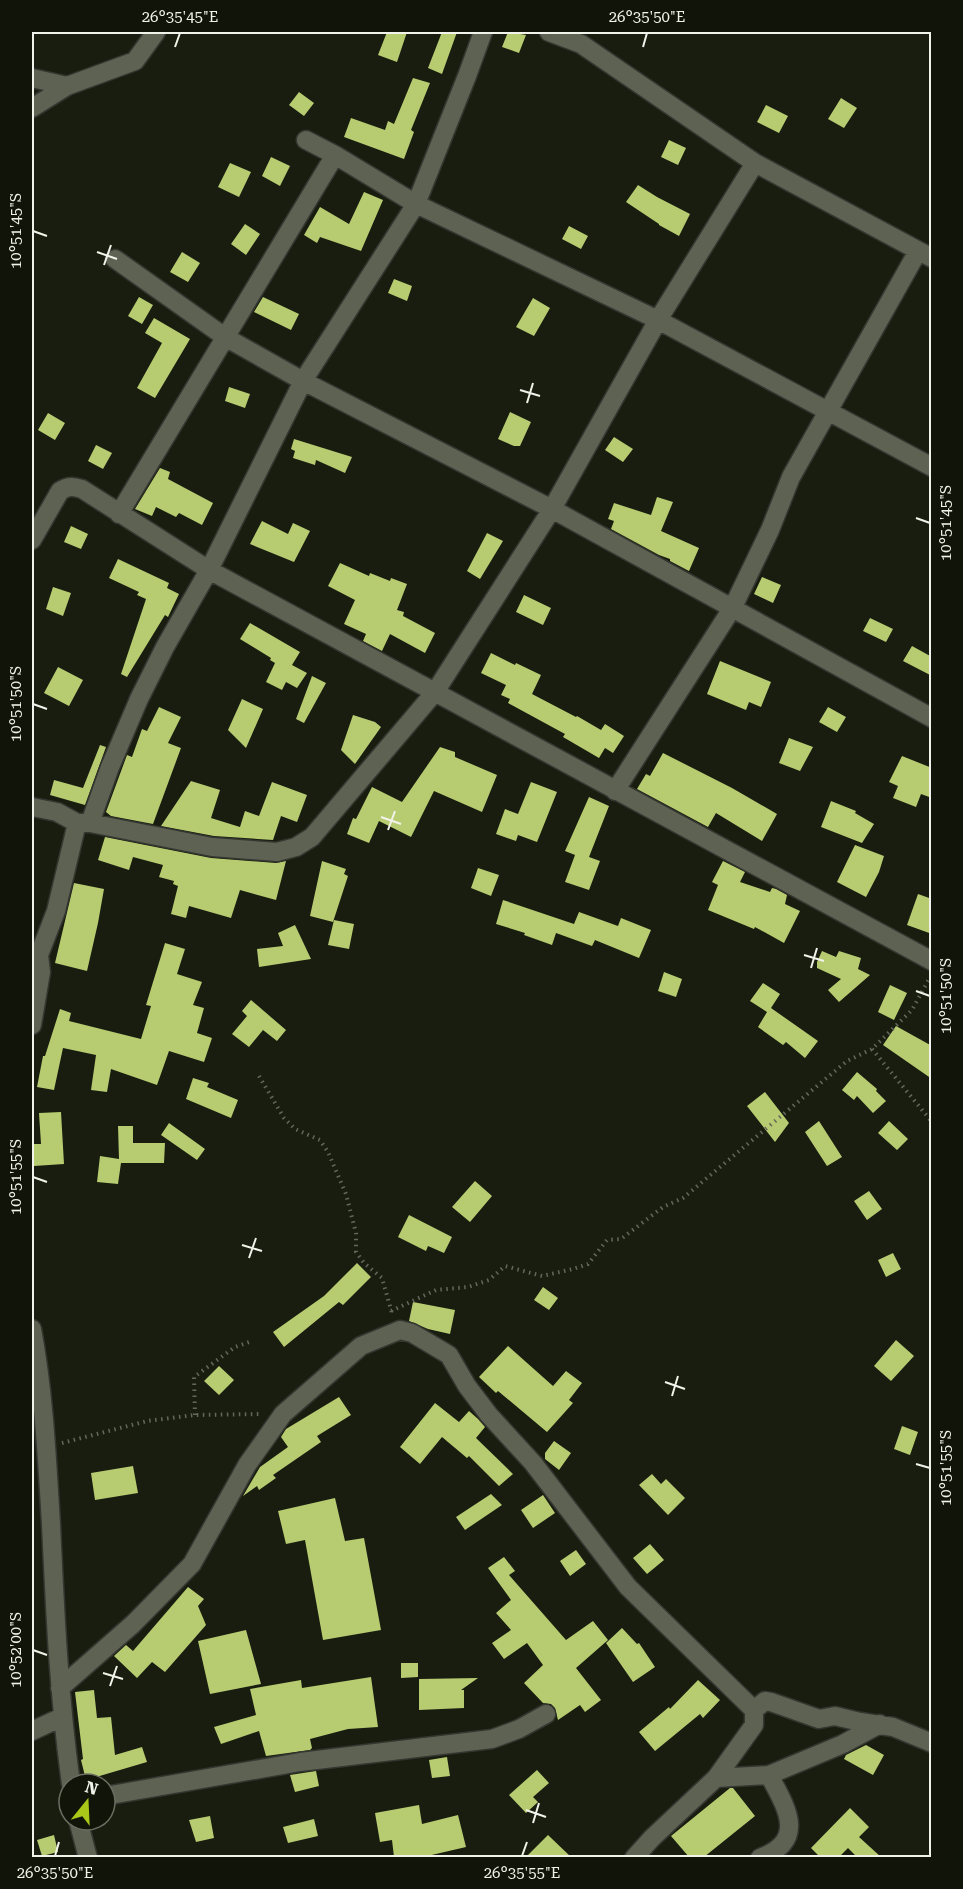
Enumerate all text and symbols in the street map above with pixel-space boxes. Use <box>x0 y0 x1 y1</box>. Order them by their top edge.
text: 26°35'45"E <box>142 8 218 26</box>
text: 26°35'50"E <box>609 8 685 26</box>
text: 10°51'45"S <box>7 193 25 269</box>
text: 10°51'45"S <box>937 485 955 561</box>
text: 10°51'50"S <box>7 666 25 742</box>
text: 10°51'50"S <box>937 958 955 1034</box>
text: 10°51'55"S <box>7 1139 25 1215</box>
text: 10°51'55"S <box>937 1430 955 1506</box>
text: 10°52'00"S <box>7 1612 25 1688</box>
north arrow <box>57 1772 117 1832</box>
text: N <box>83 1777 100 1799</box>
text: 26°35'50"E <box>17 1864 93 1882</box>
text: 26°35'55"E <box>484 1864 560 1882</box>

